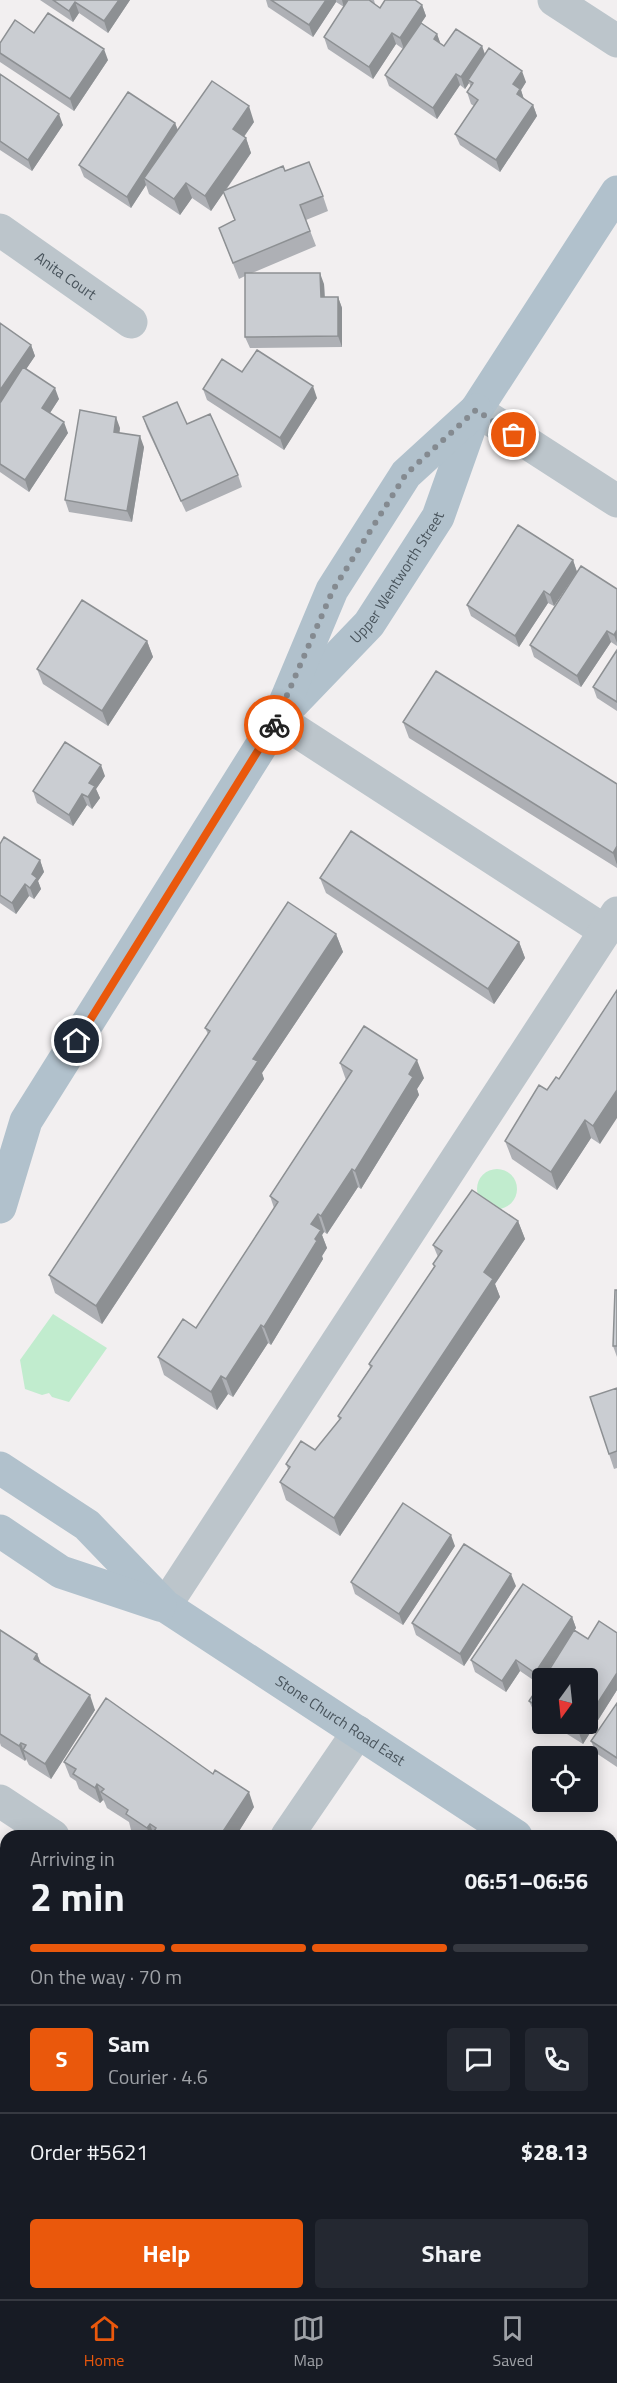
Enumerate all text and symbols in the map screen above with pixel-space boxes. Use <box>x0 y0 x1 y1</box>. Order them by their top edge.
street label: Anita Court <box>30 246 102 306</box>
pin <box>488 409 539 460</box>
icon: bag <box>497 418 530 451</box>
street label: Upper Wentworth Street <box>344 508 450 648</box>
courier <box>244 695 304 755</box>
icon: bike <box>258 709 291 742</box>
pin <box>51 1015 102 1066</box>
icon: home <box>60 1024 93 1057</box>
north arrow <box>532 1668 598 1734</box>
map controls <box>532 1668 598 1812</box>
street label: Stone Church Road East <box>271 1669 411 1772</box>
button: locate <box>532 1746 598 1812</box>
text: Arriving in <box>30 1843 115 1874</box>
text: 06:51–06:56 <box>465 1864 588 1898</box>
text: 2 min <box>30 1867 125 1926</box>
text: On the way · 70 m <box>30 1961 182 1992</box>
text: Sam <box>108 2027 150 2061</box>
button: chat <box>447 2028 510 2091</box>
button: phone <box>525 2028 588 2091</box>
text: S <box>56 2042 67 2076</box>
text: Courier · 4.6 <box>108 2061 208 2092</box>
text: Order #5621 <box>30 2135 149 2169</box>
text: $28.13 <box>521 2135 588 2169</box>
button: Help <box>30 2219 303 2288</box>
button: Share <box>315 2219 588 2288</box>
tab: Home <box>84 2312 124 2372</box>
tab: Map <box>292 2312 325 2372</box>
tab: Saved <box>492 2312 533 2372</box>

